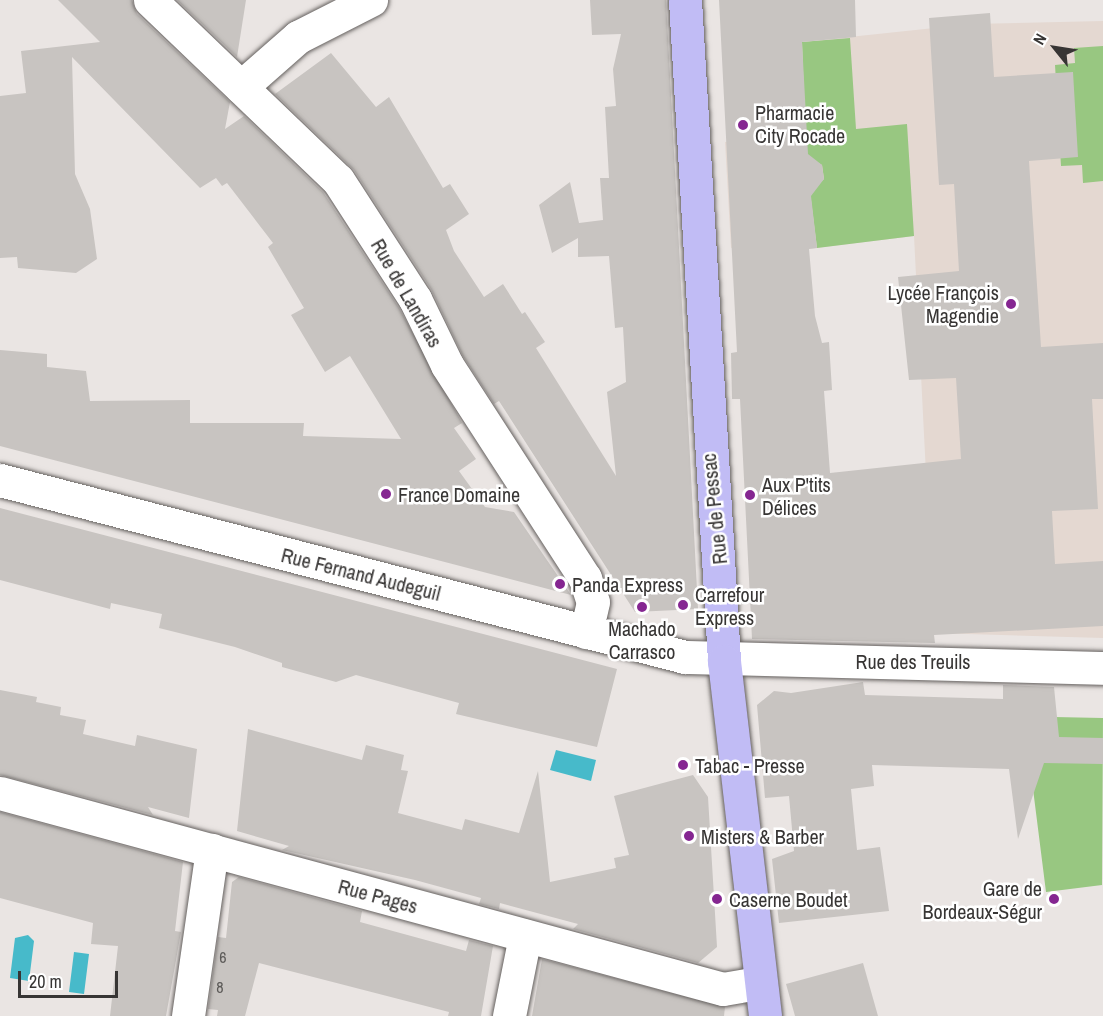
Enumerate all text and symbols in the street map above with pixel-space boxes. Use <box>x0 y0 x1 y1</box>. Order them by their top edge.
north arrow <box>1025 18 1085 78</box>
text: N <box>1028 29 1051 49</box>
place label: Pharmacie City Rocade <box>755 101 845 148</box>
marker: Pharmacie City Rocade <box>736 118 750 132</box>
street label: Rue de Landiras <box>366 234 448 352</box>
place label: Lycée François Magendie <box>887 280 999 327</box>
marker: Lycée François Magendie <box>1004 297 1018 311</box>
street label: Rue de Pessac <box>696 452 732 566</box>
place label: Aux P'tits Délices <box>762 472 831 519</box>
place label: France Domaine <box>398 482 520 506</box>
marker: France Domaine <box>379 487 393 501</box>
marker: Aux P'tits Délices <box>743 488 757 502</box>
street label: Rue Fernand Audeguil <box>278 542 444 606</box>
place label: Panda Express <box>572 572 683 596</box>
marker: Panda Express <box>553 577 567 591</box>
place label: Carrefour Express <box>695 582 764 629</box>
marker: Carrefour Express <box>676 598 690 612</box>
marker: Machado Carrasco <box>635 600 649 614</box>
place label: Machado Carrasco <box>608 616 676 663</box>
street label: Rue des Treuils <box>855 649 971 673</box>
place label: Tabac - Presse <box>695 753 805 777</box>
marker: Tabac - Presse <box>676 758 690 772</box>
place label: Misters & Barber <box>701 824 824 848</box>
marker: Misters & Barber <box>682 829 696 843</box>
street label: Rue Pages <box>336 874 420 918</box>
place label: Gare de Bordeaux-Ségur <box>923 876 1042 923</box>
place label: Caserne Boudet <box>729 887 848 911</box>
marker: Caserne Boudet <box>710 892 724 906</box>
marker: Gare de Bordeaux-Ségur <box>1047 892 1061 906</box>
house number: 6 <box>219 947 227 967</box>
scale bar <box>21 959 122 997</box>
text: 20 m <box>29 969 62 994</box>
house number: 8 <box>216 977 224 997</box>

